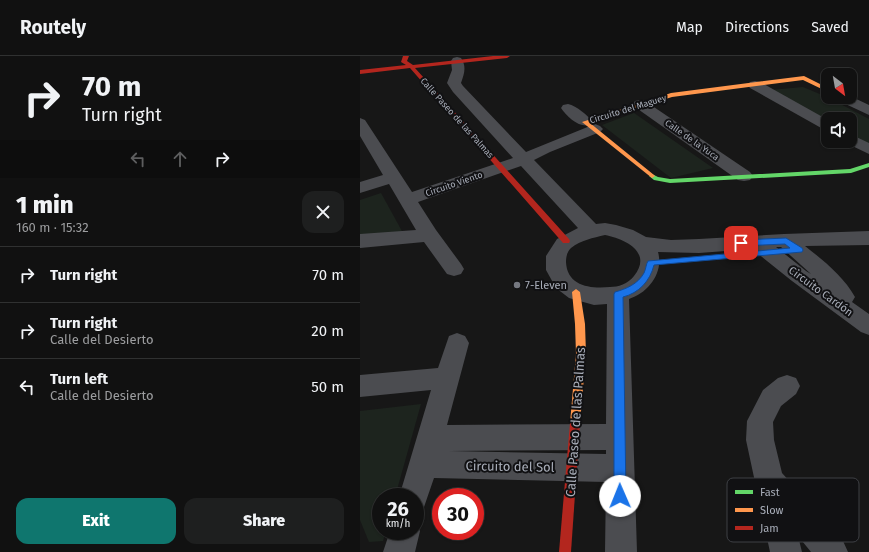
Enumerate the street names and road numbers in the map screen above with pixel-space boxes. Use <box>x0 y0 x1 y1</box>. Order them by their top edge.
street label: Calle Paseo de las Palmas <box>418 76 496 160</box>
street label: Circuito del Maguey <box>588 92 668 125</box>
street label: Calle de la Yuca <box>663 118 721 162</box>
street label: Circuito Viento <box>424 170 484 198</box>
street label: Circuito Cardón <box>786 264 855 319</box>
street label: Calle Paseo de las Palmas <box>563 346 588 498</box>
street label: Circuito del Sol <box>465 458 555 475</box>

